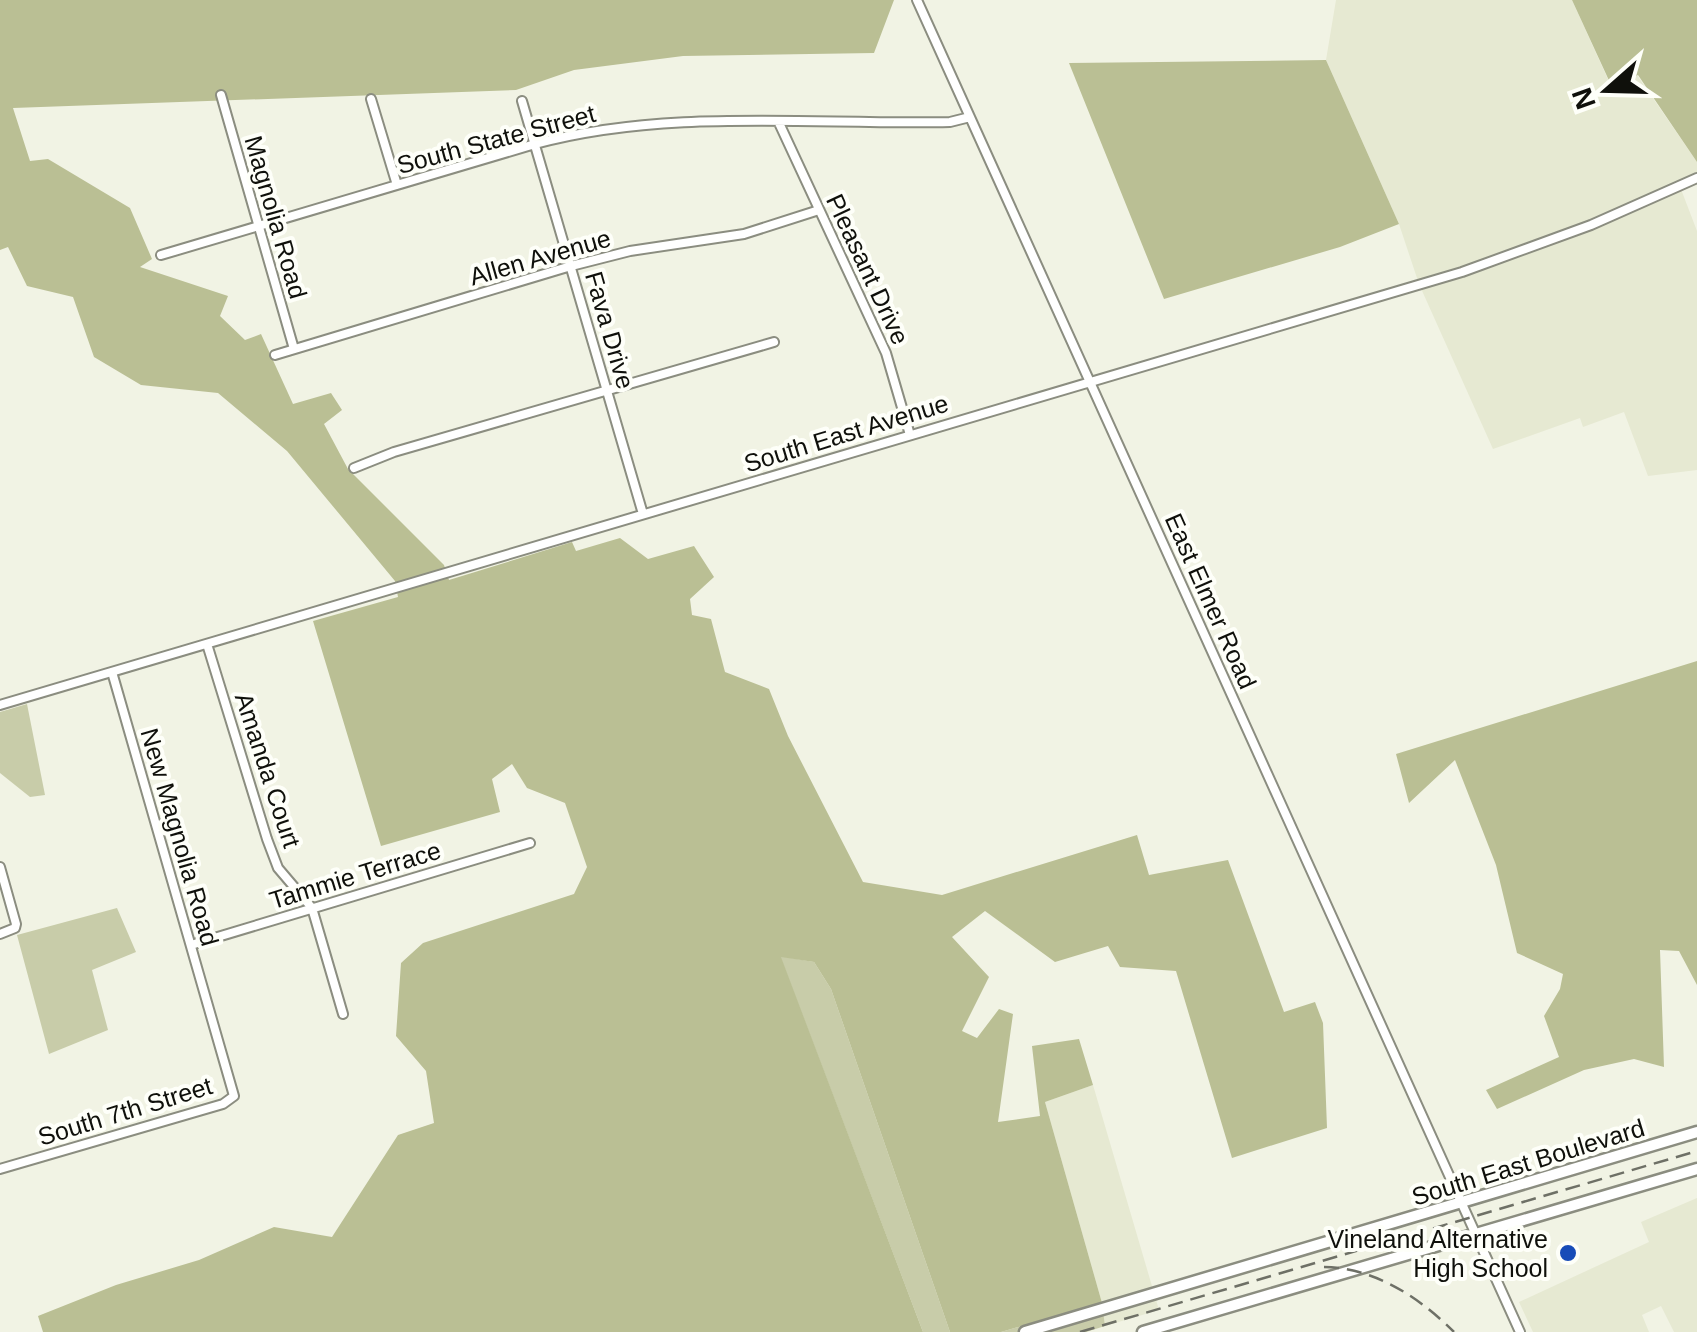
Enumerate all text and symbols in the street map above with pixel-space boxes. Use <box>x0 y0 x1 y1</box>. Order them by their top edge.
north arrow <box>1557 40 1657 140</box>
text: N <box>1566 84 1602 113</box>
street label: South State Street <box>394 99 598 179</box>
street label: Magnolia Road <box>239 132 313 302</box>
street label: Pleasant Drive <box>821 189 915 349</box>
street label: Allen Avenue <box>466 223 614 291</box>
street label: Fava Drive <box>580 268 640 392</box>
street label: South East Avenue <box>740 389 952 477</box>
street label: East Elmer Road <box>1160 509 1262 693</box>
street label: Amanda Court <box>230 689 306 851</box>
street label: New Magnolia Road <box>136 725 224 949</box>
street label: Tammie Terrace <box>266 836 444 914</box>
street label: South 7th Street <box>35 1071 216 1151</box>
street label: South East Boulevard <box>1408 1113 1648 1211</box>
place label: Vineland Alternative High School <box>1327 1225 1548 1282</box>
marker: Vineland Alternative High School <box>1557 1242 1579 1264</box>

